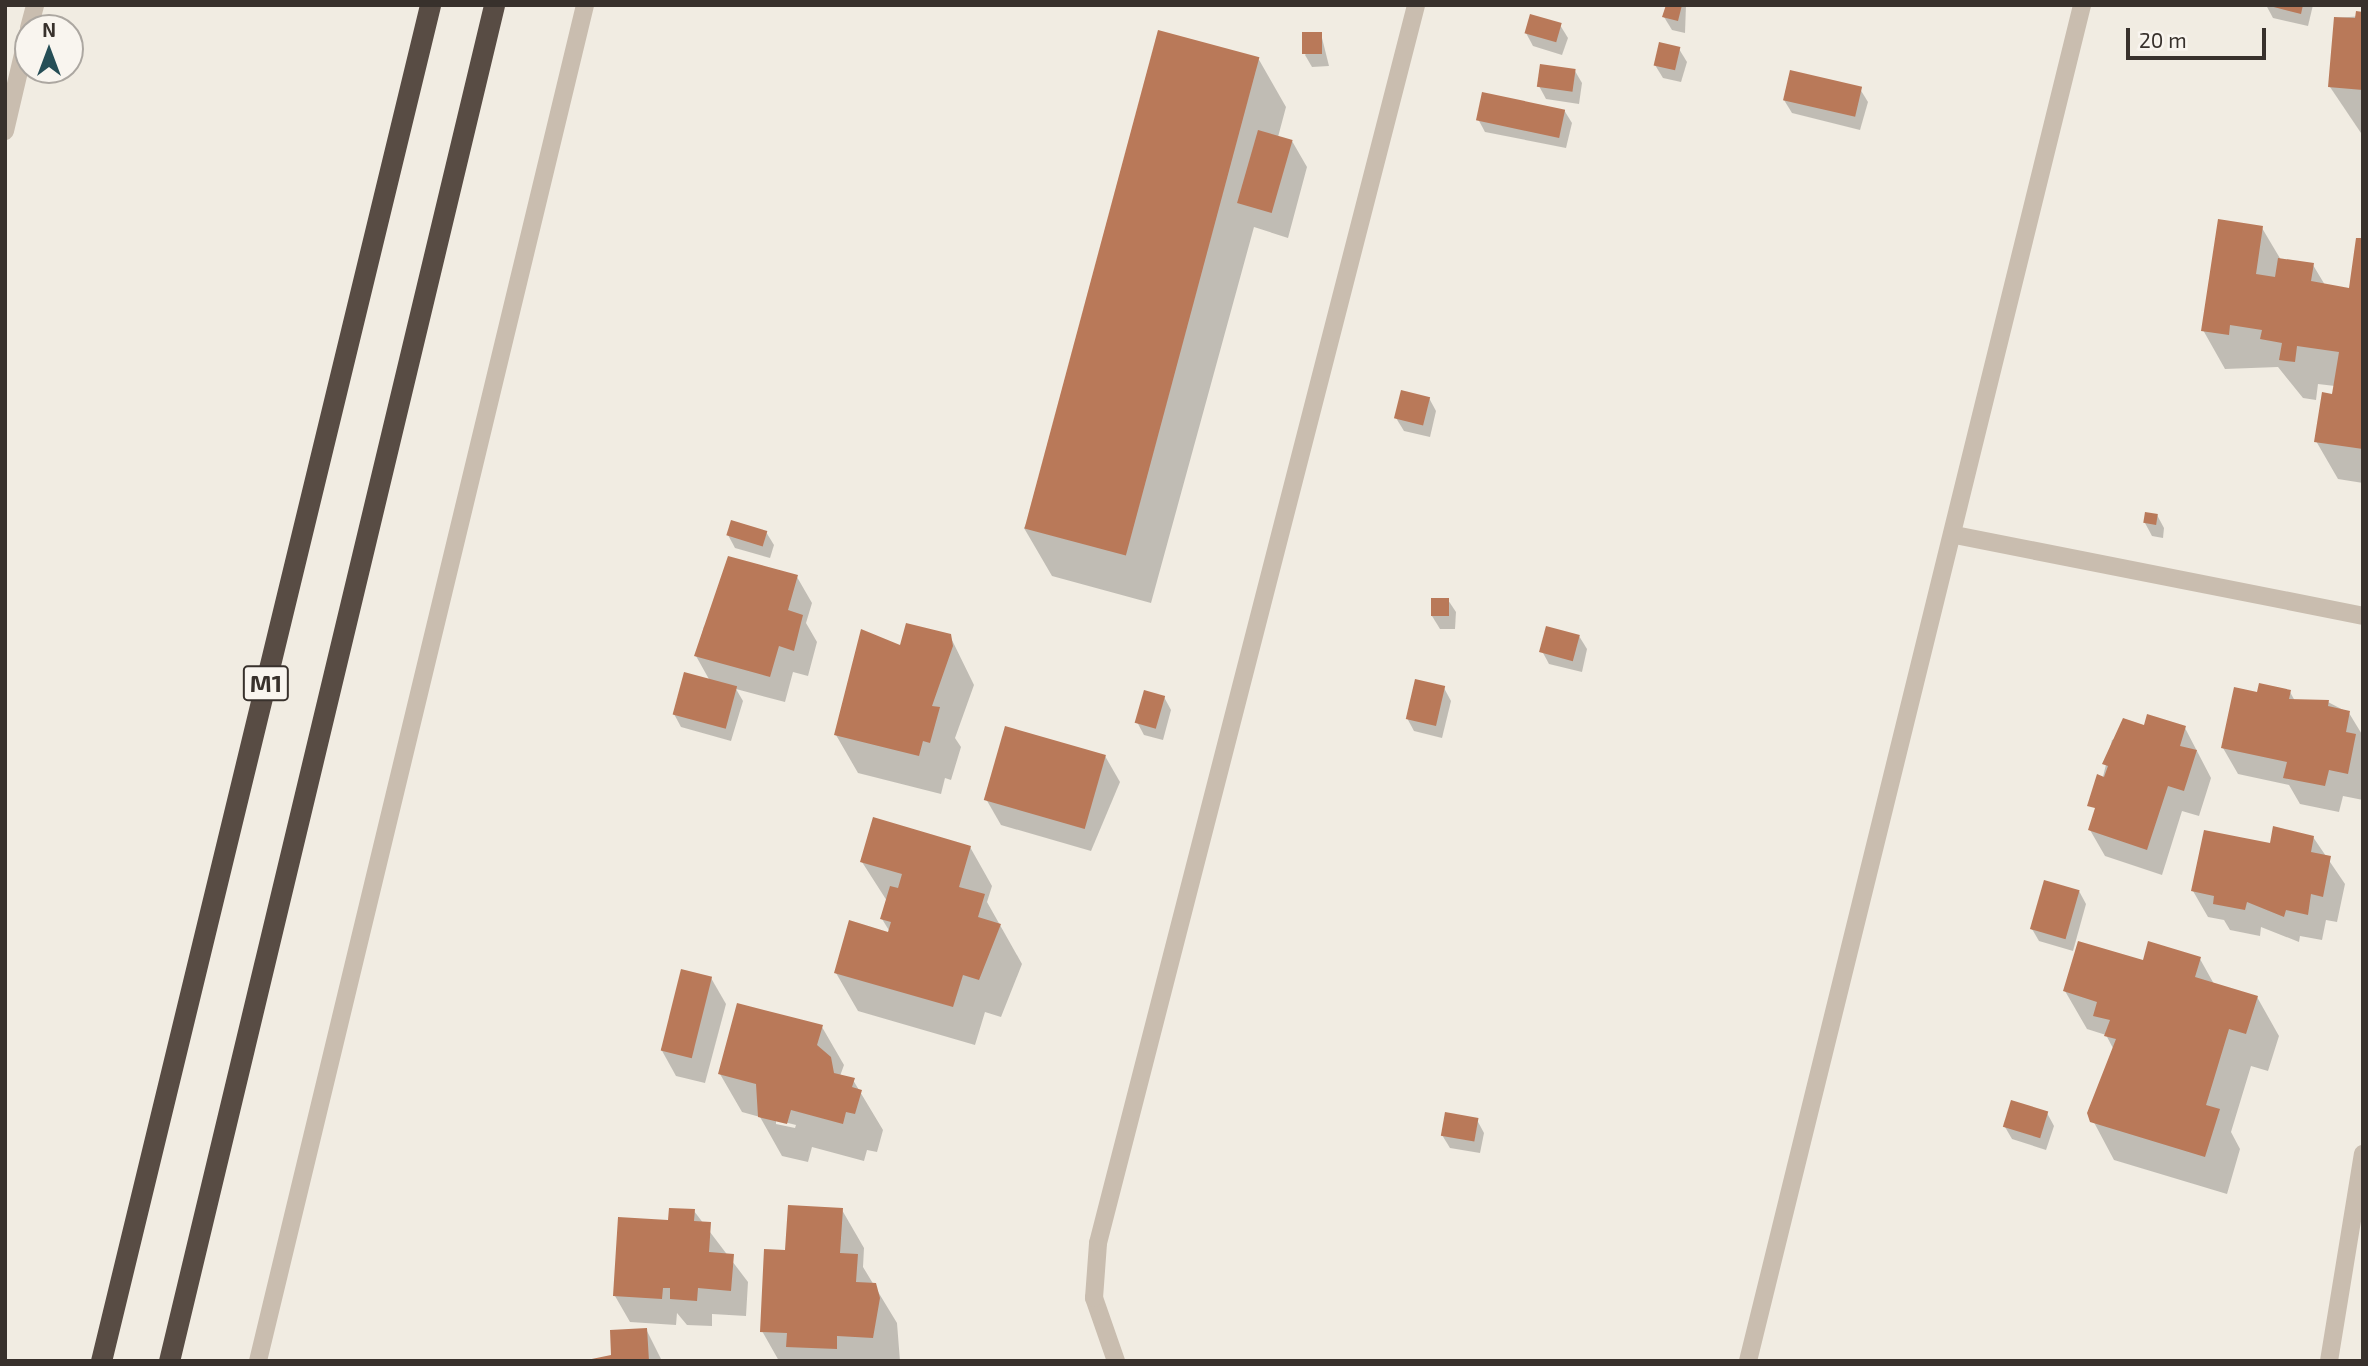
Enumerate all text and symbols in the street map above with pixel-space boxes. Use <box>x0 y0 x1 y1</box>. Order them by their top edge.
north arrow <box>14 14 84 84</box>
scale bar <box>2130 14 2270 58</box>
text: N <box>42 18 56 41</box>
text: 20 m <box>2139 27 2187 52</box>
road number: M1 <box>242 662 290 704</box>

